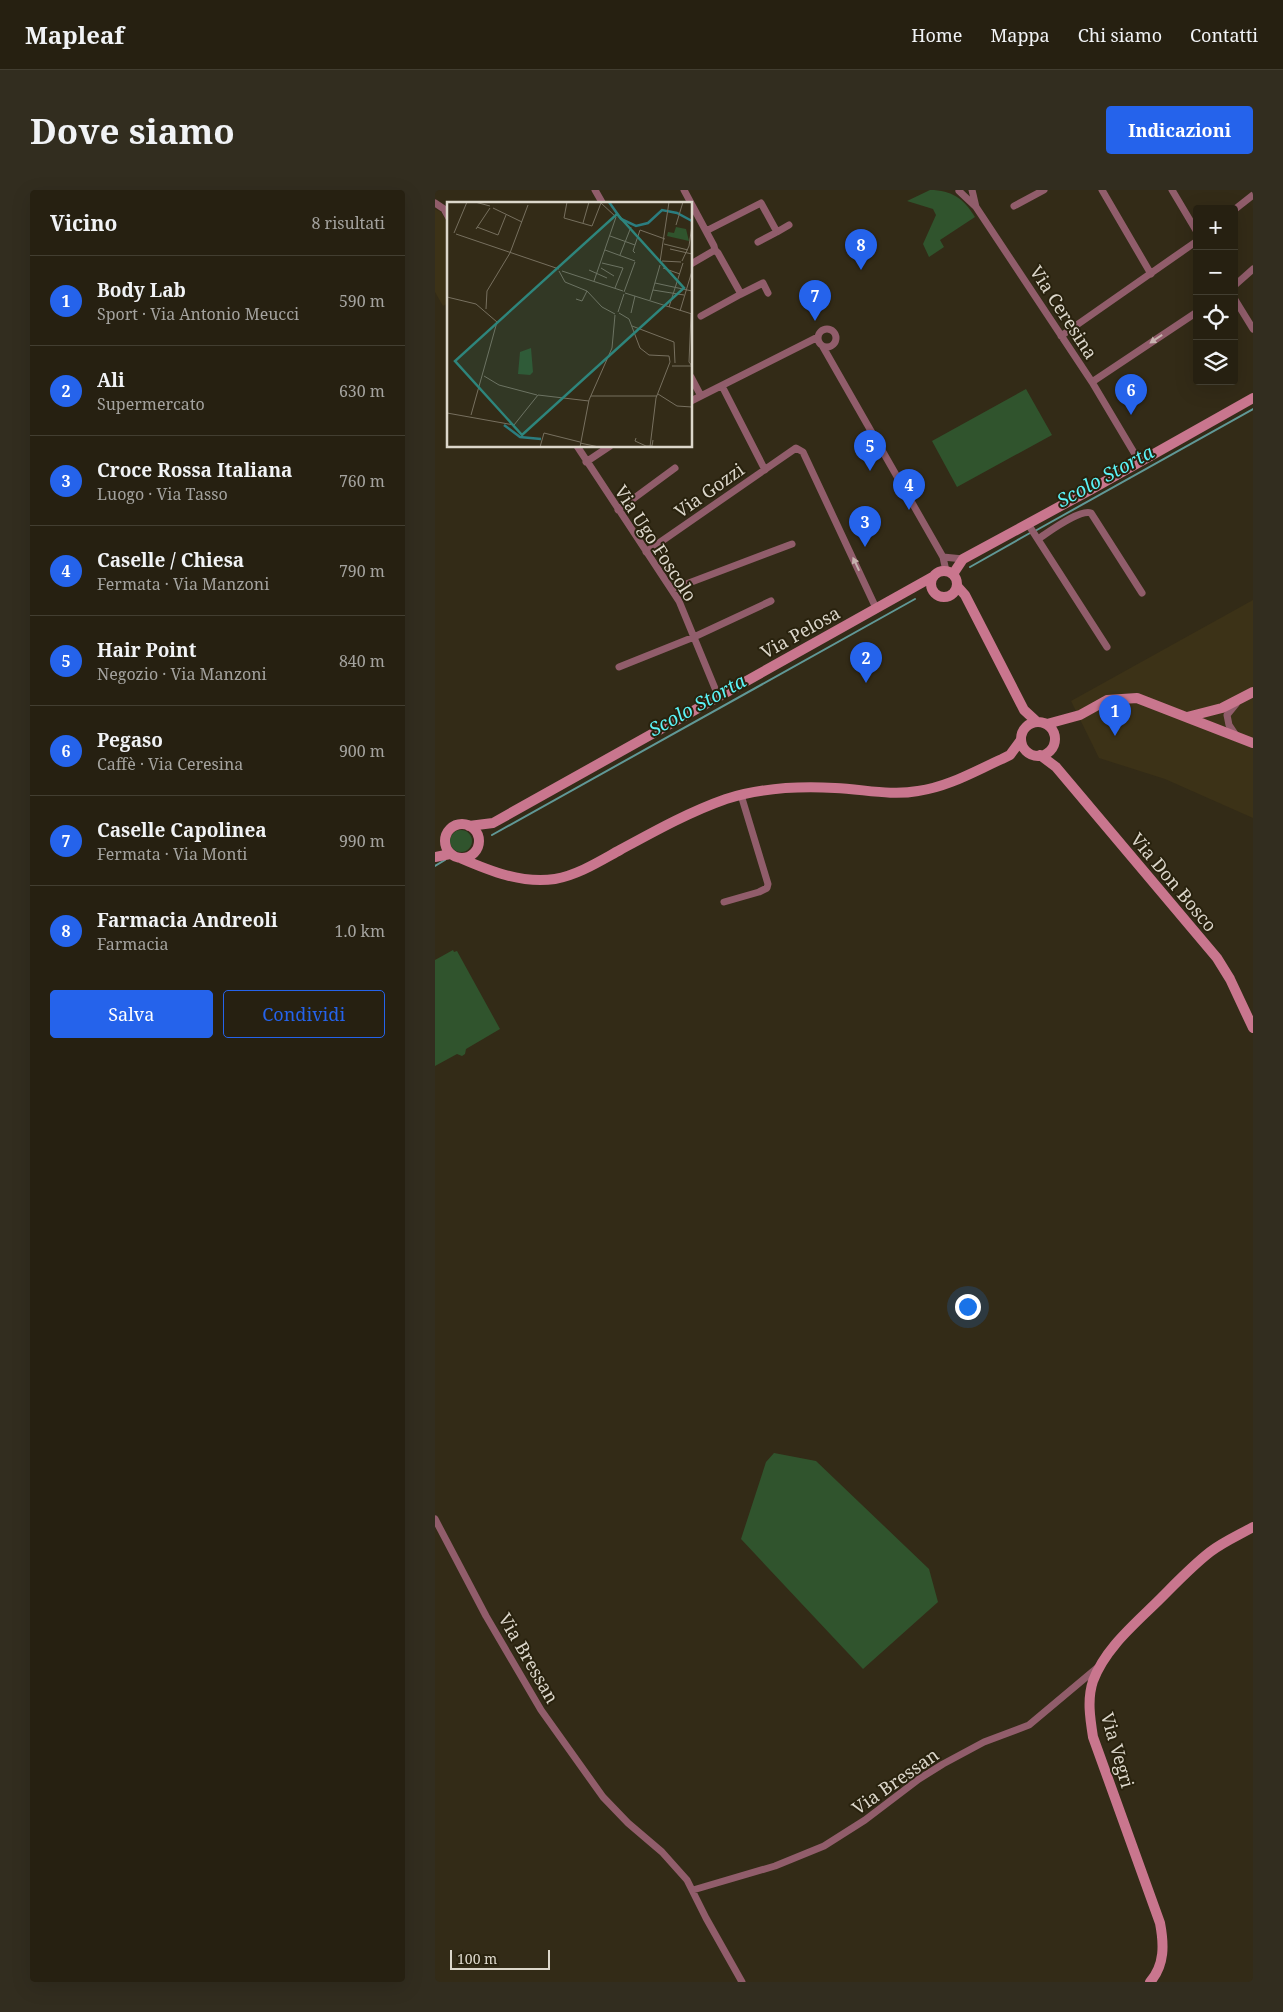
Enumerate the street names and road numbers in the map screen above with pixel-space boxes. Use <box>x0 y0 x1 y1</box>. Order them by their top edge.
street label: Via Ceresina <box>1025 261 1103 363</box>
street label: Via Gozzi <box>669 457 749 523</box>
street label: Via Ugo Foscolo <box>609 480 703 606</box>
street label: Via Pelosa <box>756 600 844 664</box>
street label: Via Don Bosco <box>1126 828 1222 936</box>
street label: Via Bressan <box>493 1608 565 1708</box>
street label: Via Vegri <box>1096 1710 1140 1791</box>
street label: Via Bressan <box>847 1742 943 1820</box>

